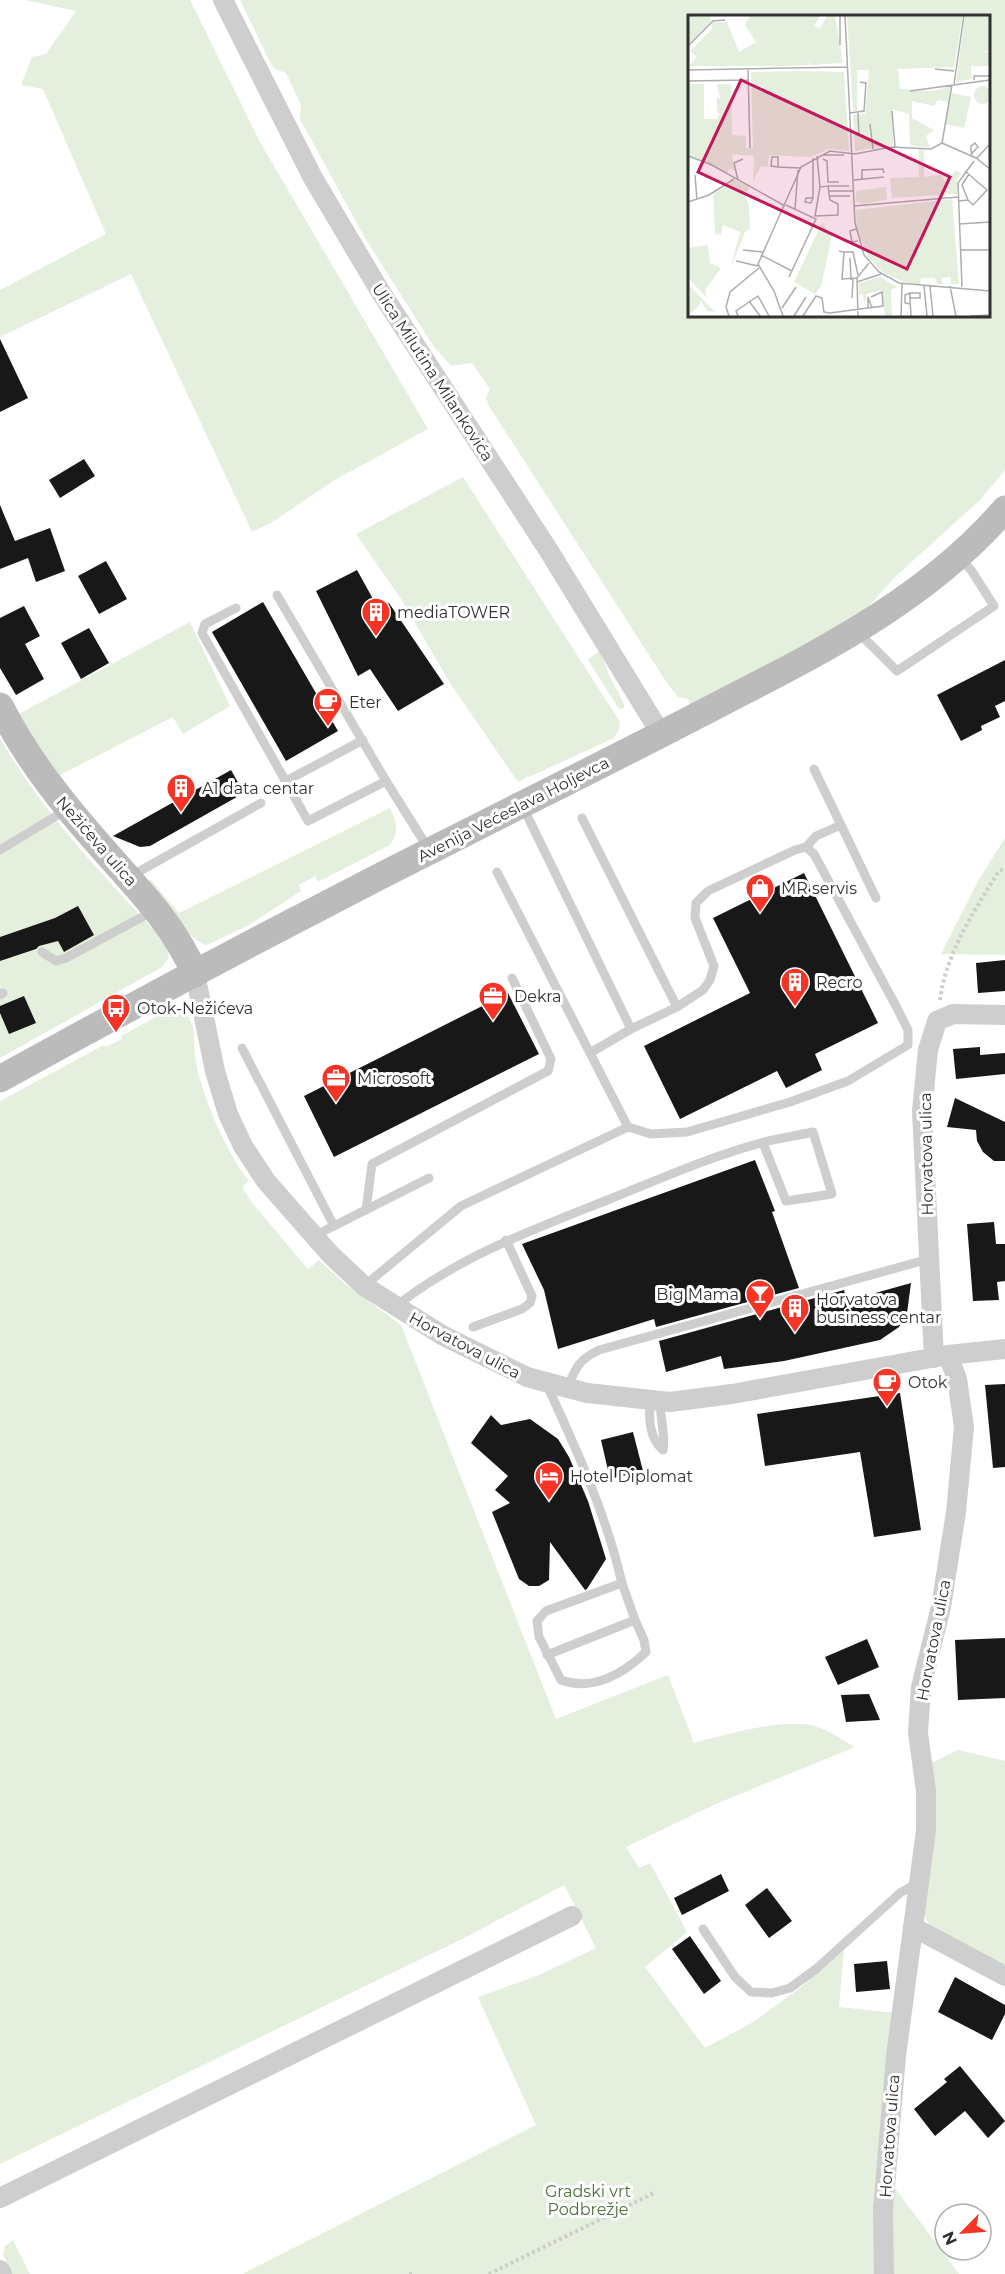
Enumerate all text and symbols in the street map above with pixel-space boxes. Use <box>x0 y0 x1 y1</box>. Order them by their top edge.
inset map <box>688 15 990 316</box>
street label: Ulica Milutina Milankovića <box>368 280 497 465</box>
building icon: mediaTOWER <box>360 596 392 638</box>
place label: mediaTOWER <box>397 603 510 622</box>
cafe icon: Eter <box>312 686 344 728</box>
place label: Eter <box>349 693 382 712</box>
street label: Avenija Većeslava Holjevca <box>414 753 612 866</box>
building icon: A1 data centar <box>165 772 197 814</box>
place label: A1 data centar <box>202 779 314 798</box>
street label: Nežićeva ulica <box>52 792 141 890</box>
shop icon: MR servis <box>744 872 776 914</box>
place label: MR servis <box>781 879 857 898</box>
building icon: Recro <box>779 966 811 1008</box>
place label: Recro <box>816 973 862 992</box>
office icon: Dekra <box>477 980 509 1022</box>
place label: Dekra <box>514 987 562 1006</box>
bus stop icon: Otok-Nežićeva <box>100 992 132 1034</box>
place label: Otok-Nežićeva <box>137 999 253 1018</box>
office icon: Microsoft <box>320 1062 352 1104</box>
place label: Microsoft <box>357 1069 432 1088</box>
street label: Horvatova ulica <box>916 1092 937 1216</box>
bar icon: Big Mama <box>744 1278 776 1320</box>
place label: Big Mama <box>656 1285 739 1304</box>
place label: Horvatova business centar <box>816 1290 941 1327</box>
building icon: Horvatova business centar <box>779 1292 811 1334</box>
street label: Horvatova ulica <box>406 1308 524 1383</box>
cafe icon: Otok <box>871 1366 903 1408</box>
place label: Otok <box>908 1373 948 1392</box>
hotel icon: Hotel Diplomat <box>533 1460 565 1502</box>
place label: Hotel Diplomat <box>570 1467 694 1486</box>
street label: Horvatova ulica <box>912 1578 955 1702</box>
street label: Horvatova ulica <box>876 2074 903 2198</box>
park label: Gradski vrt Podbrežje <box>545 2182 632 2219</box>
north arrow <box>933 2202 993 2262</box>
text: N <box>939 2228 961 2248</box>

